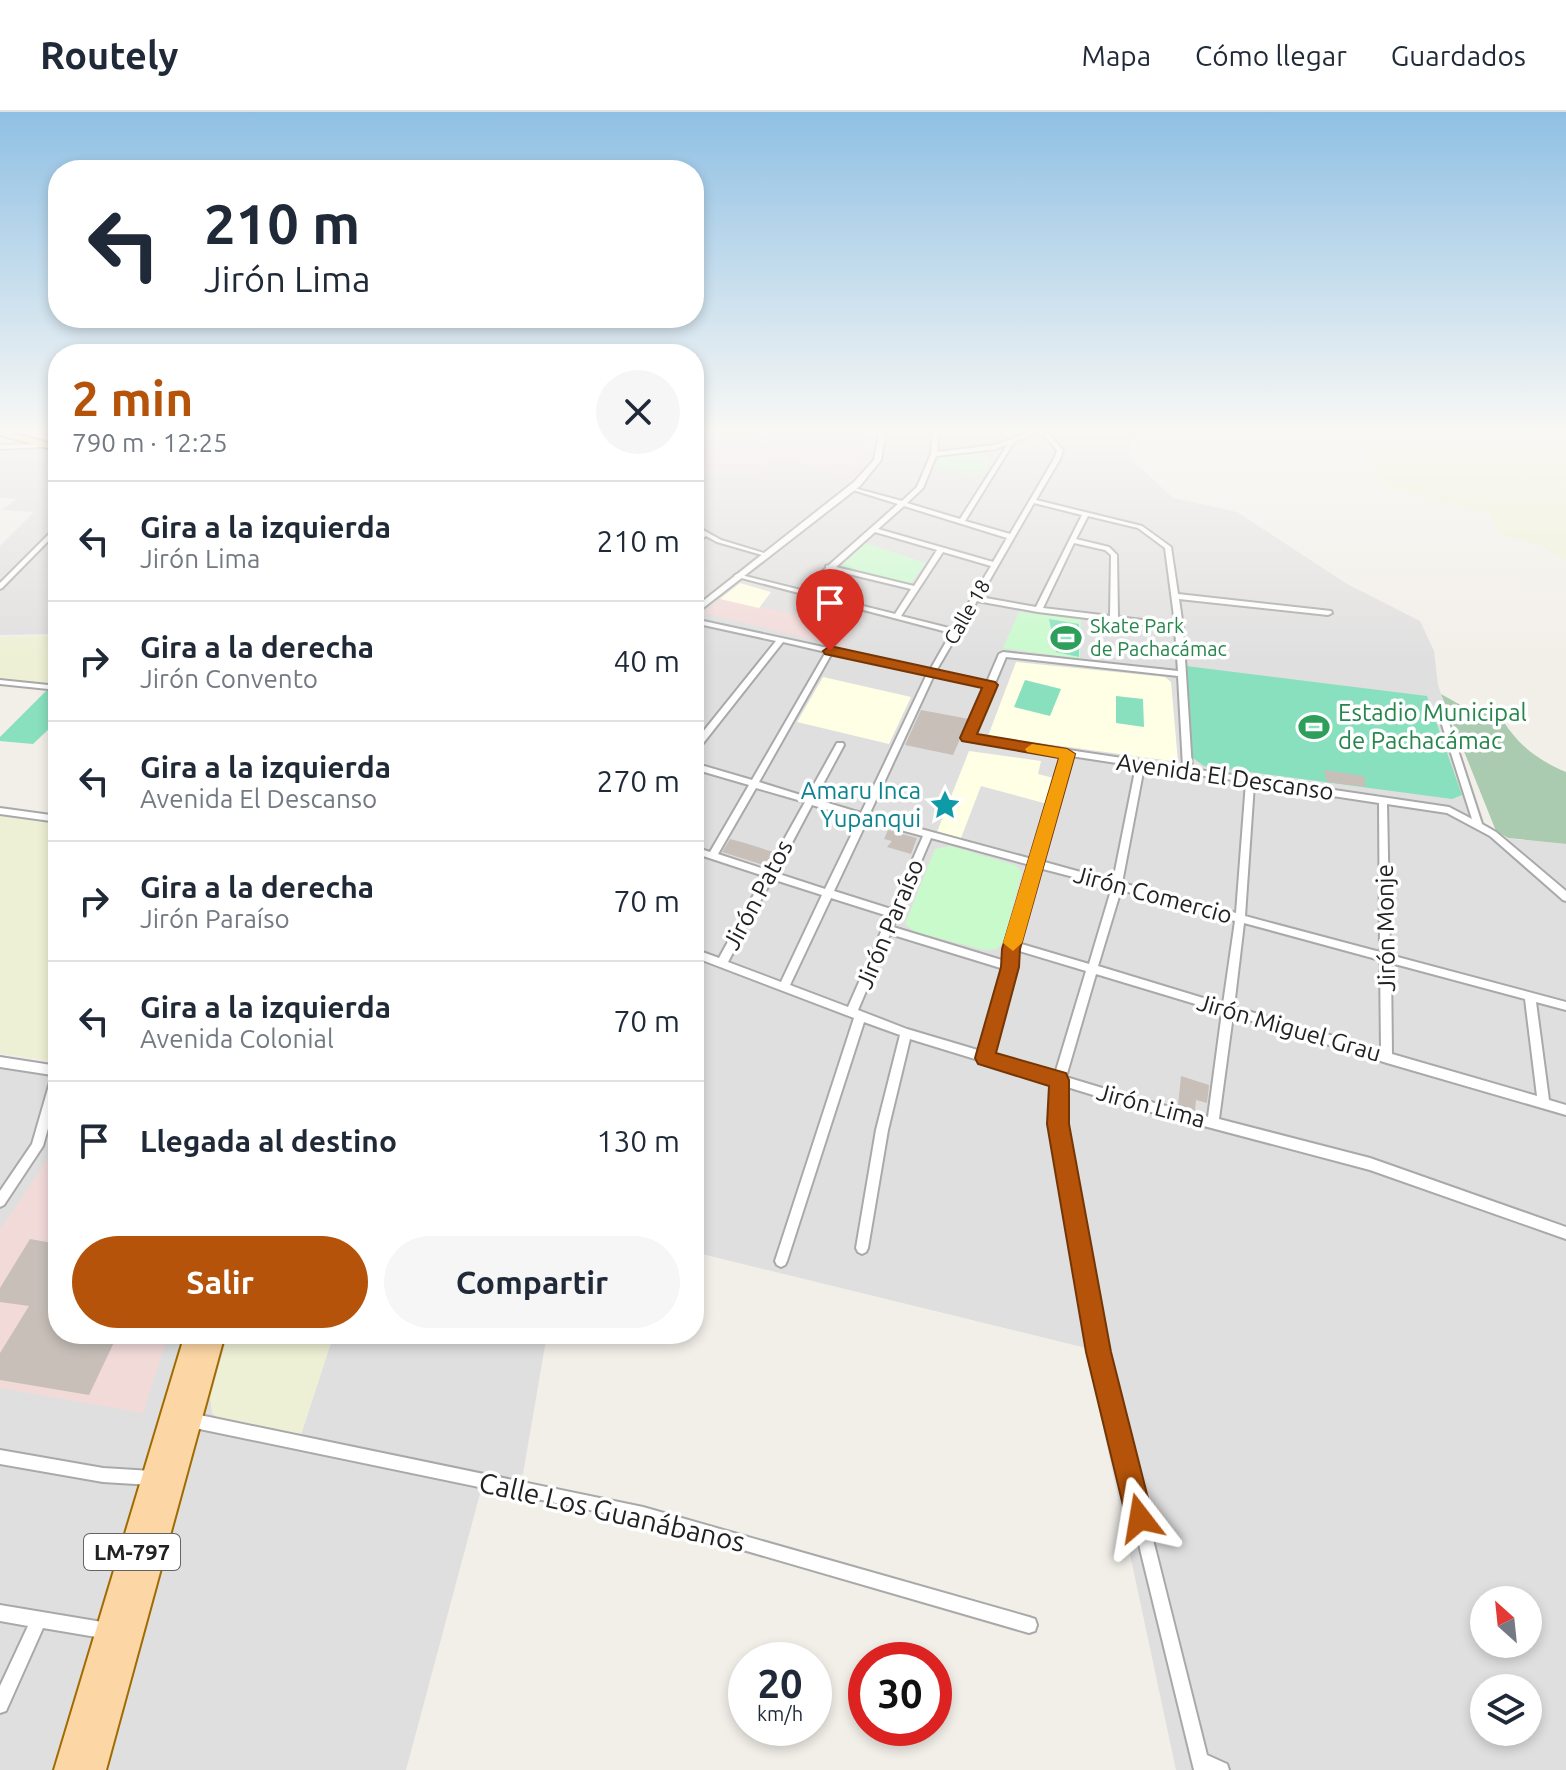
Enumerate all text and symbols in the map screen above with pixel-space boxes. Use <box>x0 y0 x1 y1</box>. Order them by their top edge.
text: Routely <box>40 34 178 76</box>
text: Mapa <box>1082 40 1151 71</box>
text: Cómo llegar <box>1195 40 1347 71</box>
text: Guardados <box>1391 40 1526 71</box>
icon: left <box>72 192 176 296</box>
text: 210 m <box>204 192 360 255</box>
text: Jirón Lima <box>204 258 371 299</box>
button: close <box>596 370 680 454</box>
text: 2 min <box>72 371 193 425</box>
text: 790 m · 12:25 <box>72 428 228 457</box>
text: Gira a la izquierda <box>140 510 391 544</box>
icon: left <box>72 519 116 563</box>
text: 210 m <box>596 524 680 558</box>
text: Jirón Lima <box>140 544 260 573</box>
pin <box>796 569 864 651</box>
street label: Calle 18 <box>939 575 994 648</box>
icon: arrive <box>808 581 852 625</box>
place label: Skate Park de Pachacámac <box>1090 614 1227 660</box>
sports icon: Skate Park de Pachacámac <box>1049 621 1083 655</box>
text: Gira a la derecha <box>140 630 374 664</box>
icon: right <box>72 639 116 683</box>
text: 40 m <box>613 644 680 678</box>
text: Jirón Convento <box>140 664 318 693</box>
place label: Estadio Municipal de Pachacámac <box>1338 699 1527 754</box>
sports icon: Estadio Municipal de Pachacámac <box>1297 710 1331 744</box>
street label: Avenida El Descanso <box>1115 748 1335 805</box>
text: Gira a la izquierda <box>140 750 391 784</box>
icon: left <box>72 759 116 803</box>
text: 270 m <box>596 764 680 798</box>
place label: Amaru Inca Yupanqui <box>801 777 921 832</box>
text: Avenida El Descanso <box>140 784 377 813</box>
place icon: Amaru Inca Yupanqui <box>928 788 962 822</box>
street label: Jirón Patos <box>717 835 798 954</box>
street label: Jirón Paraíso <box>850 855 929 993</box>
street label: Jirón Comercio <box>1071 860 1235 929</box>
street label: Jirón Monje <box>1371 864 1400 992</box>
text: Gira a la derecha <box>140 870 374 904</box>
icon: right <box>72 879 116 923</box>
text: 70 m <box>613 884 680 918</box>
text: Jirón Paraíso <box>140 904 290 933</box>
street label: Jirón Miguel Grau <box>1194 988 1384 1067</box>
text: Gira a la izquierda <box>140 990 391 1024</box>
icon: left <box>72 999 116 1043</box>
text: 70 m <box>613 1004 680 1038</box>
text: Avenida Colonial <box>140 1024 334 1053</box>
street label: Jirón Lima <box>1094 1078 1208 1133</box>
icon: arrive <box>72 1119 116 1163</box>
text: Llegada al destino <box>140 1124 397 1158</box>
text: 130 m <box>596 1124 680 1158</box>
button: Salir <box>72 1236 368 1328</box>
button: Compartir <box>384 1236 680 1328</box>
street label: Calle Los Guanábanos <box>476 1466 748 1557</box>
position arrow <box>1098 1476 1182 1560</box>
road number: LM-797 <box>84 1534 180 1570</box>
north arrow <box>1470 1586 1542 1658</box>
map controls <box>1470 1586 1542 1746</box>
speed limit sign: 30 <box>848 1642 952 1746</box>
text: 20 <box>757 1661 803 1706</box>
button: layers <box>1470 1674 1542 1746</box>
text: km/h <box>757 1702 803 1725</box>

